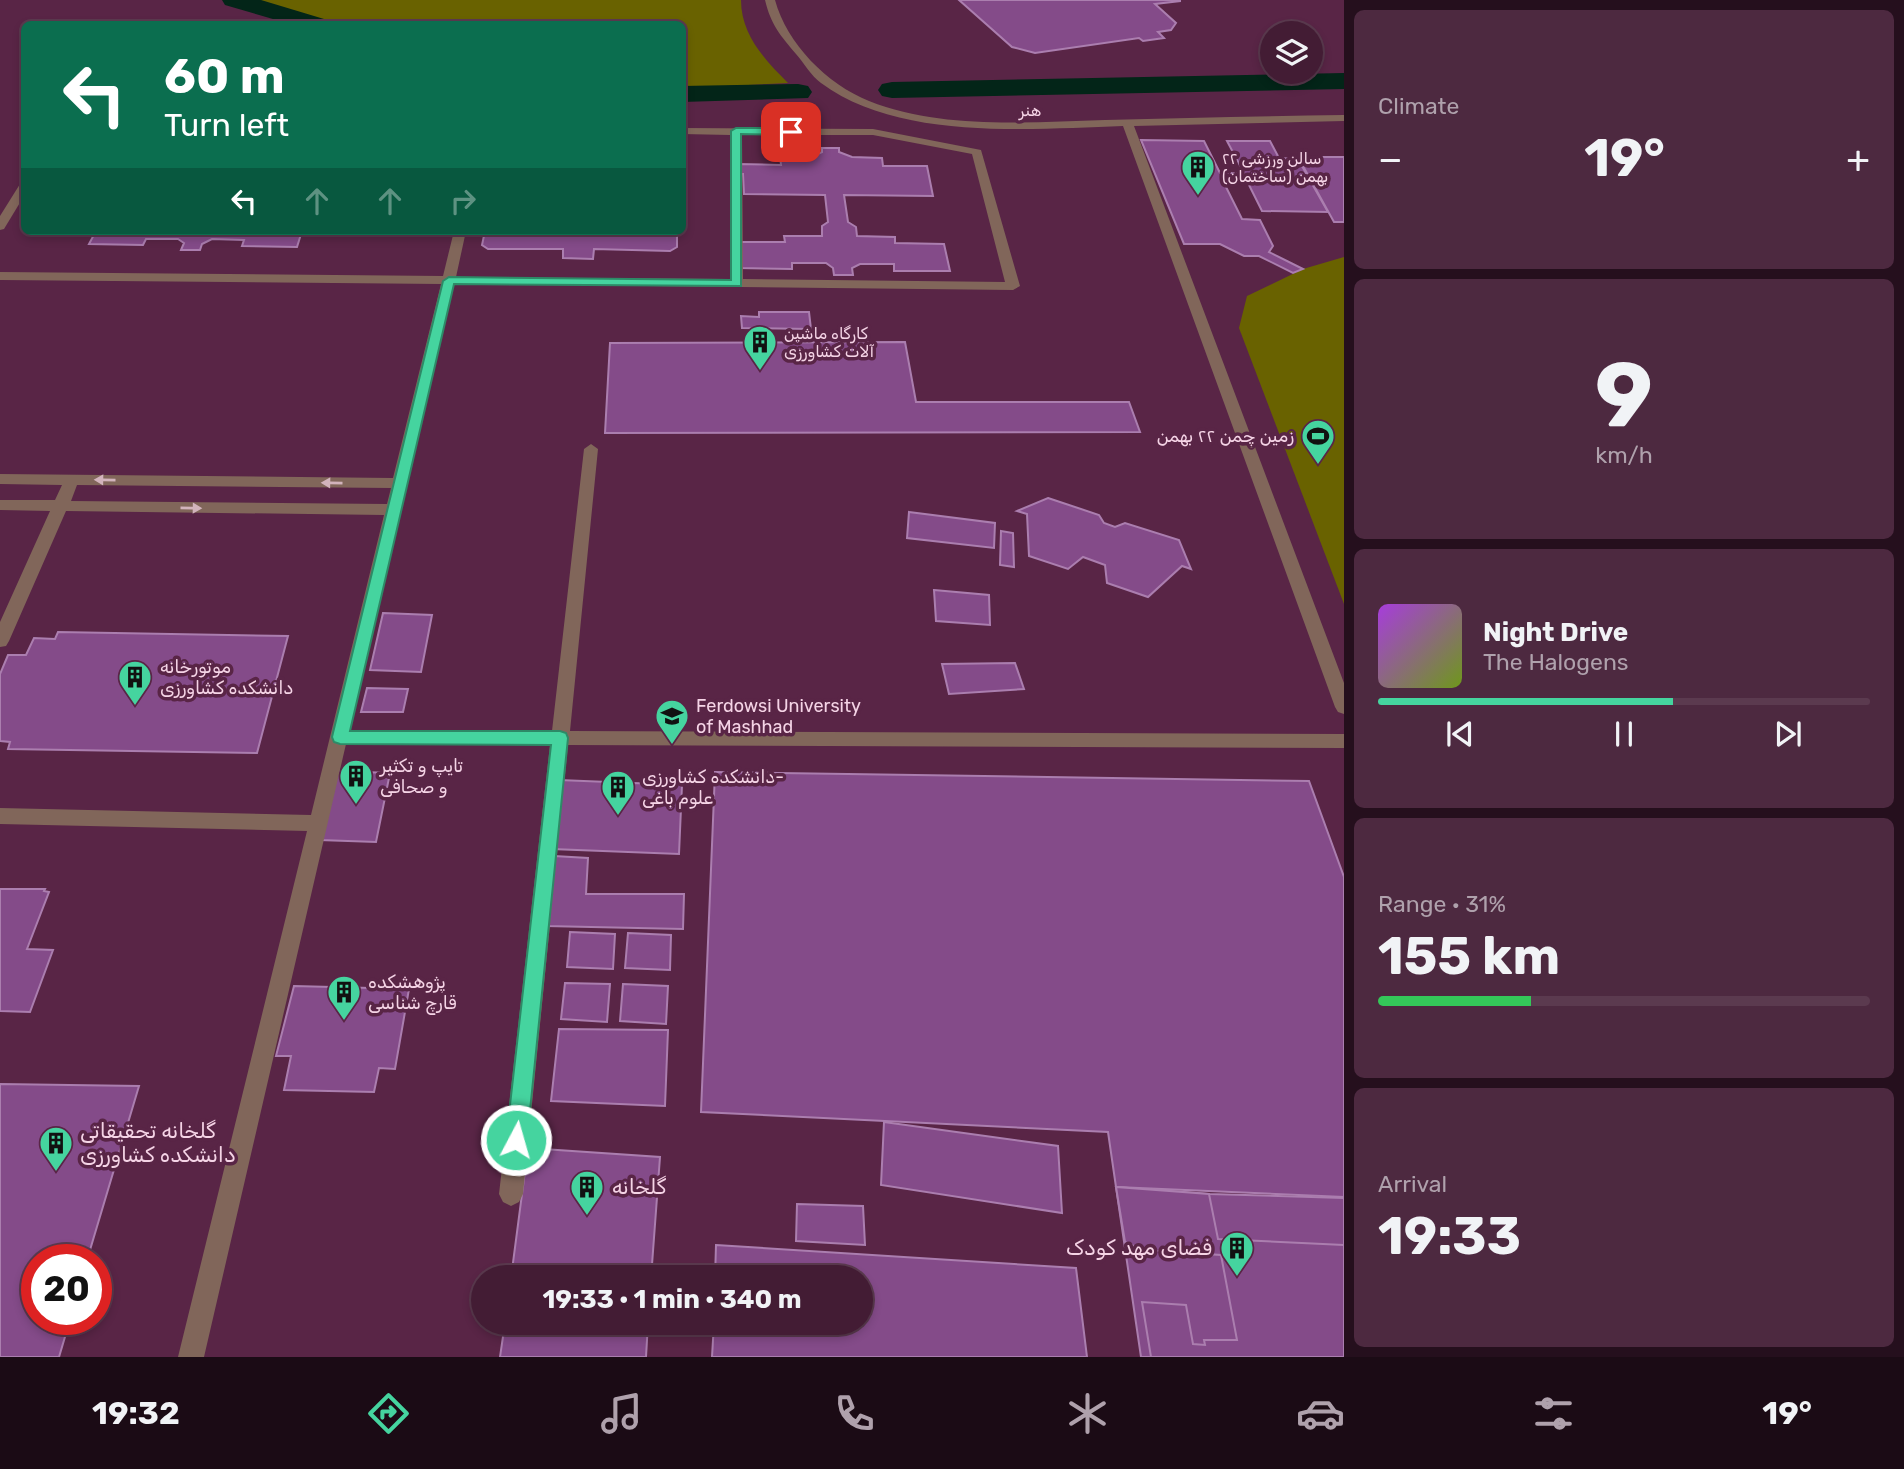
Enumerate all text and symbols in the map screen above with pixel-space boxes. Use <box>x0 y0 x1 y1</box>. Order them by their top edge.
map controls <box>1260 21 1323 84</box>
button: layers <box>1260 21 1323 84</box>
text: 60 m <box>164 47 285 105</box>
icon: left <box>49 49 140 140</box>
text: Climate <box>1378 92 1459 120</box>
street label: هنر <box>1018 101 1042 121</box>
pin <box>761 102 821 162</box>
text: Turn left <box>164 106 289 144</box>
icon: arrive <box>772 113 810 151</box>
text: 19° <box>1584 127 1665 189</box>
text: − <box>1378 136 1403 182</box>
text: + <box>1846 136 1870 182</box>
building icon: سالن ورزشی ۲۲ بهمن (ساختمان) <box>1179 148 1217 197</box>
place label: سالن ورزشی ۲۲ بهمن (ساختمان) <box>1222 149 1328 187</box>
icon: left <box>225 182 263 220</box>
icon: ahead <box>298 182 336 220</box>
icon: ahead <box>371 182 409 220</box>
icon: right <box>444 182 482 220</box>
building icon: کارگاه ماشین آلات کشاورزی <box>741 323 779 372</box>
place label: کارگاه ماشین آلات کشاورزی <box>784 324 874 362</box>
text: 9 <box>1595 341 1653 449</box>
sports icon: زمین چمن ۲۲ بهمن <box>1299 417 1337 466</box>
place label: زمین چمن ۲۲ بهمن <box>1157 425 1294 447</box>
text: km/h <box>1595 441 1653 469</box>
one-way arrow <box>94 474 116 486</box>
one-way arrow <box>321 477 343 488</box>
one-way arrow <box>180 502 202 513</box>
text: Night Drive <box>1483 617 1628 648</box>
text: The Halogens <box>1483 648 1629 676</box>
place label: موتورخانه دانشکده کشاورزی <box>160 656 293 699</box>
building icon: موتورخانه دانشکده کشاورزی <box>116 658 154 707</box>
place label: Ferdowsi University of Mashhad <box>696 695 861 738</box>
school or university icon: Ferdowsi University of Mashhad <box>653 697 691 746</box>
icon: previous <box>1441 715 1479 753</box>
icon: pause <box>1605 715 1643 753</box>
icon: next <box>1769 715 1807 753</box>
place label: تایپ و تکثیر و صحافی <box>379 755 463 798</box>
building icon: تایپ و تکثیر و صحافی <box>337 757 375 806</box>
place label: دانشکده کشاورزی- علوم باغی <box>642 766 784 809</box>
building icon: دانشکده کشاورزی- علوم باغی <box>599 768 637 817</box>
text: Range · 31% <box>1378 890 1506 918</box>
text: 155 km <box>1378 925 1560 987</box>
place label: پژوهشکده قارچ شناسی <box>368 971 456 1015</box>
building icon: پژوهشکده قارچ شناسی <box>325 973 363 1022</box>
position arrow <box>479 1103 553 1177</box>
place label: گلخانه تحقیقاتی دانشکده کشاورزی <box>80 1118 236 1168</box>
building icon: گلخانه تحقیقاتی دانشکده کشاورزی <box>37 1124 75 1173</box>
building icon: گلخانه <box>568 1168 606 1217</box>
text: Arrival <box>1378 1170 1447 1198</box>
place label: گلخانه <box>612 1174 667 1199</box>
text: 19:33 <box>1378 1205 1521 1267</box>
building icon: فضای مهد کودک <box>1218 1229 1256 1278</box>
place label: فضای مهد کودک <box>1066 1235 1212 1260</box>
speed limit sign: 20 <box>21 1244 112 1335</box>
text: 19:33 · 1 min · 340 m <box>542 1284 802 1315</box>
icon: directions <box>364 1389 413 1438</box>
icon: music <box>597 1389 646 1438</box>
icon: phone <box>830 1389 879 1438</box>
icon: climate <box>1063 1389 1112 1438</box>
icon: car <box>1296 1389 1345 1438</box>
icon: filters <box>1529 1389 1578 1438</box>
text: 19:32 <box>92 1394 180 1432</box>
text: 19° <box>1762 1394 1812 1432</box>

